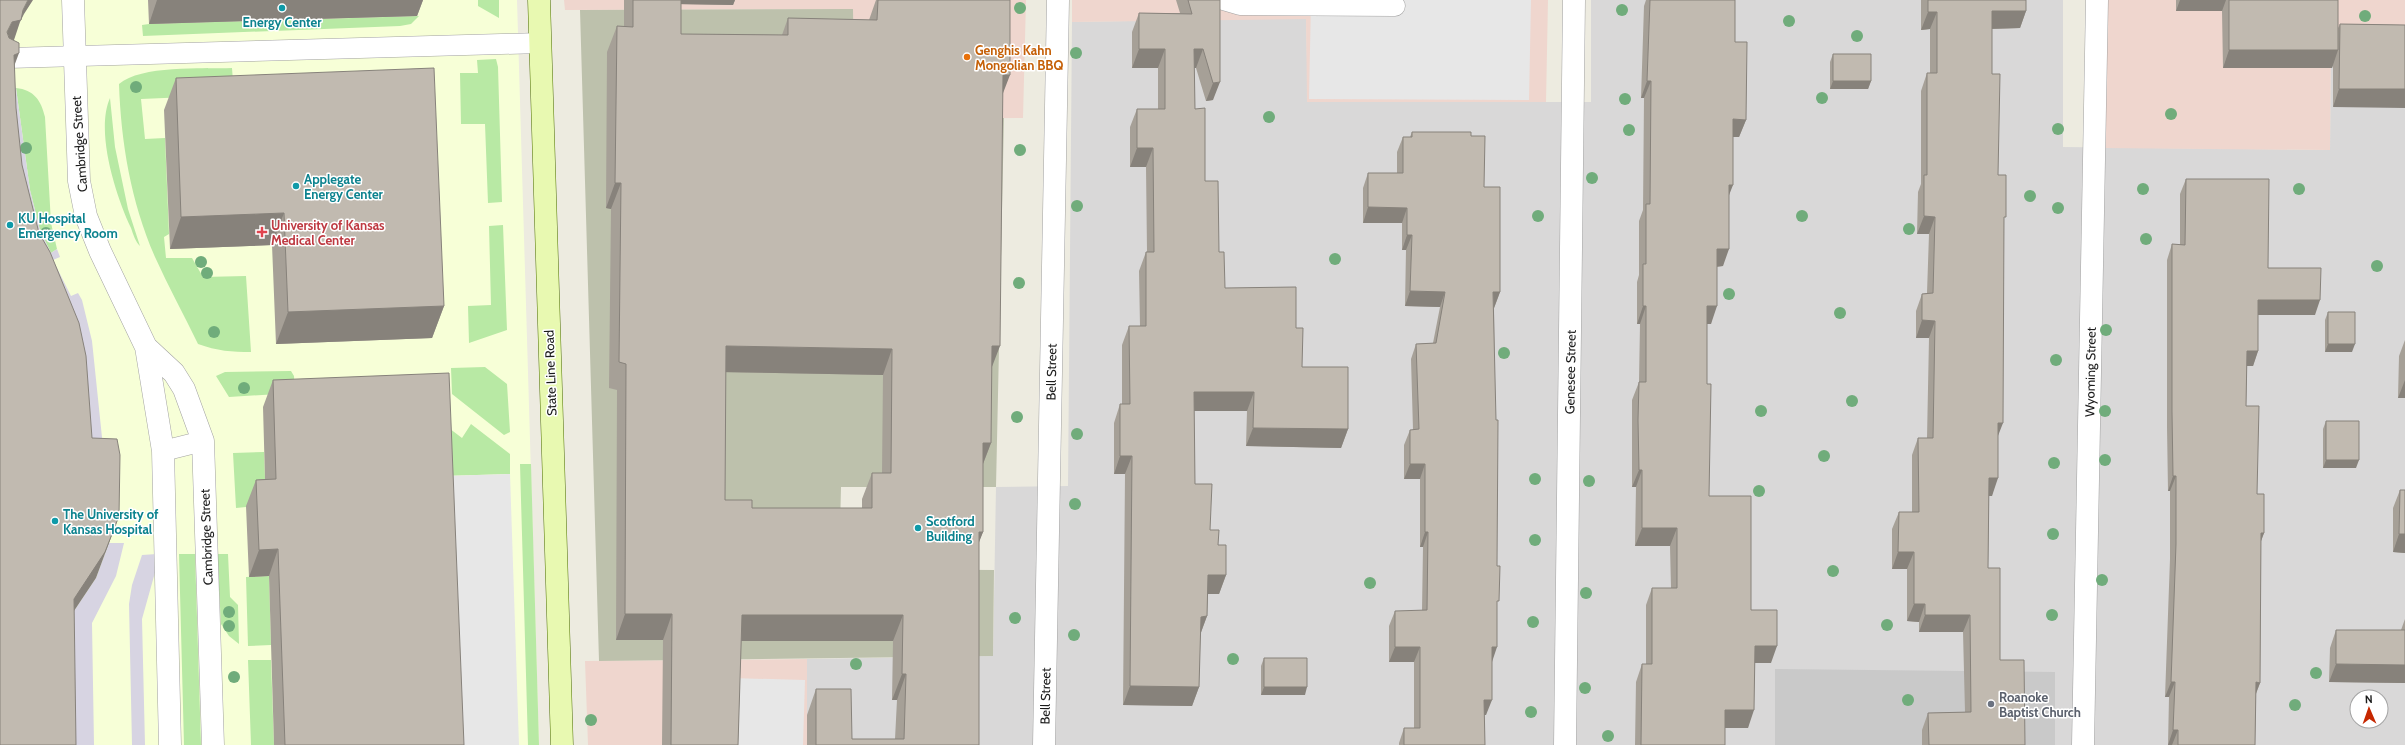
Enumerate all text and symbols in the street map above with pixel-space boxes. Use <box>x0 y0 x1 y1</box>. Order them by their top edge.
marker: Energy Center <box>277 3 287 13</box>
place label: Energy Center <box>243 14 322 30</box>
place label: Genghis Kahn Mongolian BBQ <box>975 42 1064 73</box>
marker: Genghis Kahn Mongolian BBQ <box>962 52 972 62</box>
street label: Cambridge Street <box>68 95 90 193</box>
place label: Applegate Energy Center <box>304 171 384 202</box>
marker: Applegate Energy Center <box>291 181 301 191</box>
place label: KU Hospital Emergency Room <box>18 210 118 241</box>
place label: University of Kansas Medical Center <box>271 217 385 248</box>
marker: KU Hospital Emergency Room <box>5 220 15 230</box>
marker: University of Kansas Medical Center <box>256 226 268 238</box>
street label: Wyoming Street <box>2081 326 2099 417</box>
street label: Genesee Street <box>1561 329 1579 414</box>
street label: State Line Road <box>541 330 559 416</box>
street label: Bell Street <box>1043 343 1060 401</box>
street label: Cambridge Street <box>196 488 216 585</box>
place label: The University of Kansas Hospital <box>63 506 159 537</box>
place label: Scotford Building <box>926 513 975 544</box>
marker: The University of Kansas Hospital <box>50 516 60 526</box>
marker: Scotford Building <box>913 523 923 533</box>
street label: Bell Street <box>1037 667 1054 725</box>
place label: Roanoke Baptist Church <box>1999 689 2081 720</box>
north arrow <box>2349 689 2389 729</box>
text: N <box>2365 692 2373 706</box>
marker: Roanoke Baptist Church <box>1986 699 1996 709</box>

